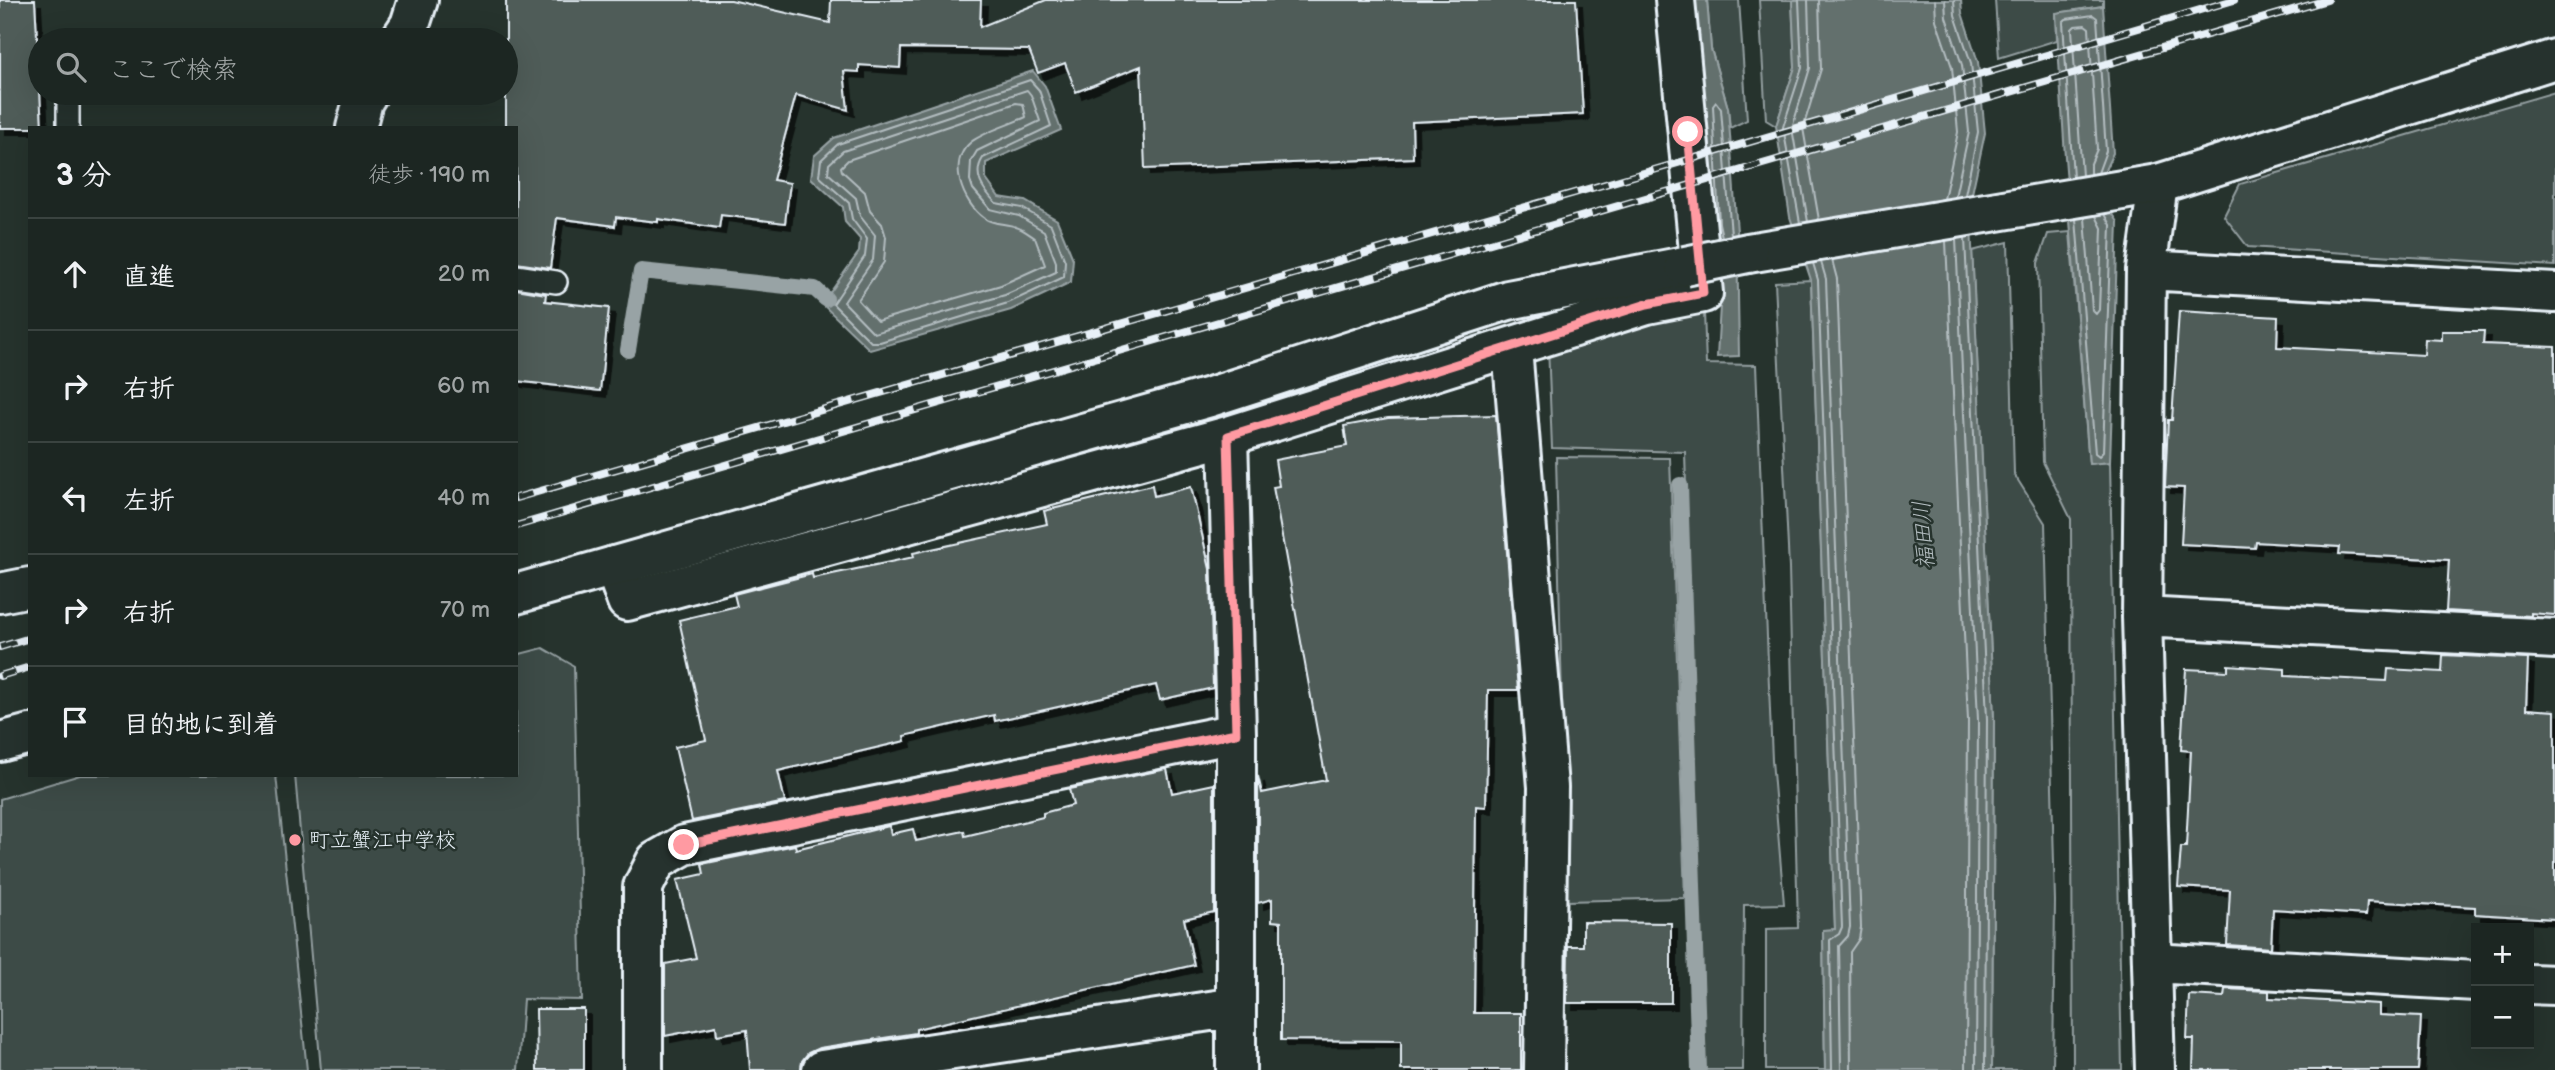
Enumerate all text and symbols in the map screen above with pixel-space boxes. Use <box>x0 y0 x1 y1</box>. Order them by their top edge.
search box <box>28 28 518 105</box>
icon: search <box>52 48 90 86</box>
text: ここで検索 <box>108 55 238 86</box>
route start <box>1672 116 1703 147</box>
text: 3 分 <box>56 158 112 194</box>
text: 徒歩 · 190 m <box>368 161 490 189</box>
icon: ahead <box>56 255 94 293</box>
text: 20 m <box>438 260 490 288</box>
text: 直進 <box>123 262 175 293</box>
icon: right <box>56 367 94 405</box>
text: 60 m <box>437 372 490 400</box>
text: 右折 <box>123 374 175 405</box>
icon: left <box>56 479 94 517</box>
text: 40 m <box>437 484 490 512</box>
text: 左折 <box>123 486 175 517</box>
water label: 福田川 <box>1908 500 1940 570</box>
icon: right <box>56 591 94 629</box>
text: 70 m <box>440 596 490 624</box>
text: 右折 <box>123 598 175 629</box>
icon: arrive <box>56 703 94 741</box>
text: 目的地に到着 <box>123 710 279 741</box>
place label: 町立蟹江中学校 <box>309 828 456 853</box>
route end <box>668 829 699 860</box>
marker: 町立蟹江中学校 <box>287 832 303 848</box>
map controls <box>2471 923 2534 1049</box>
button: + <box>2471 923 2534 986</box>
button: − <box>2471 986 2534 1049</box>

